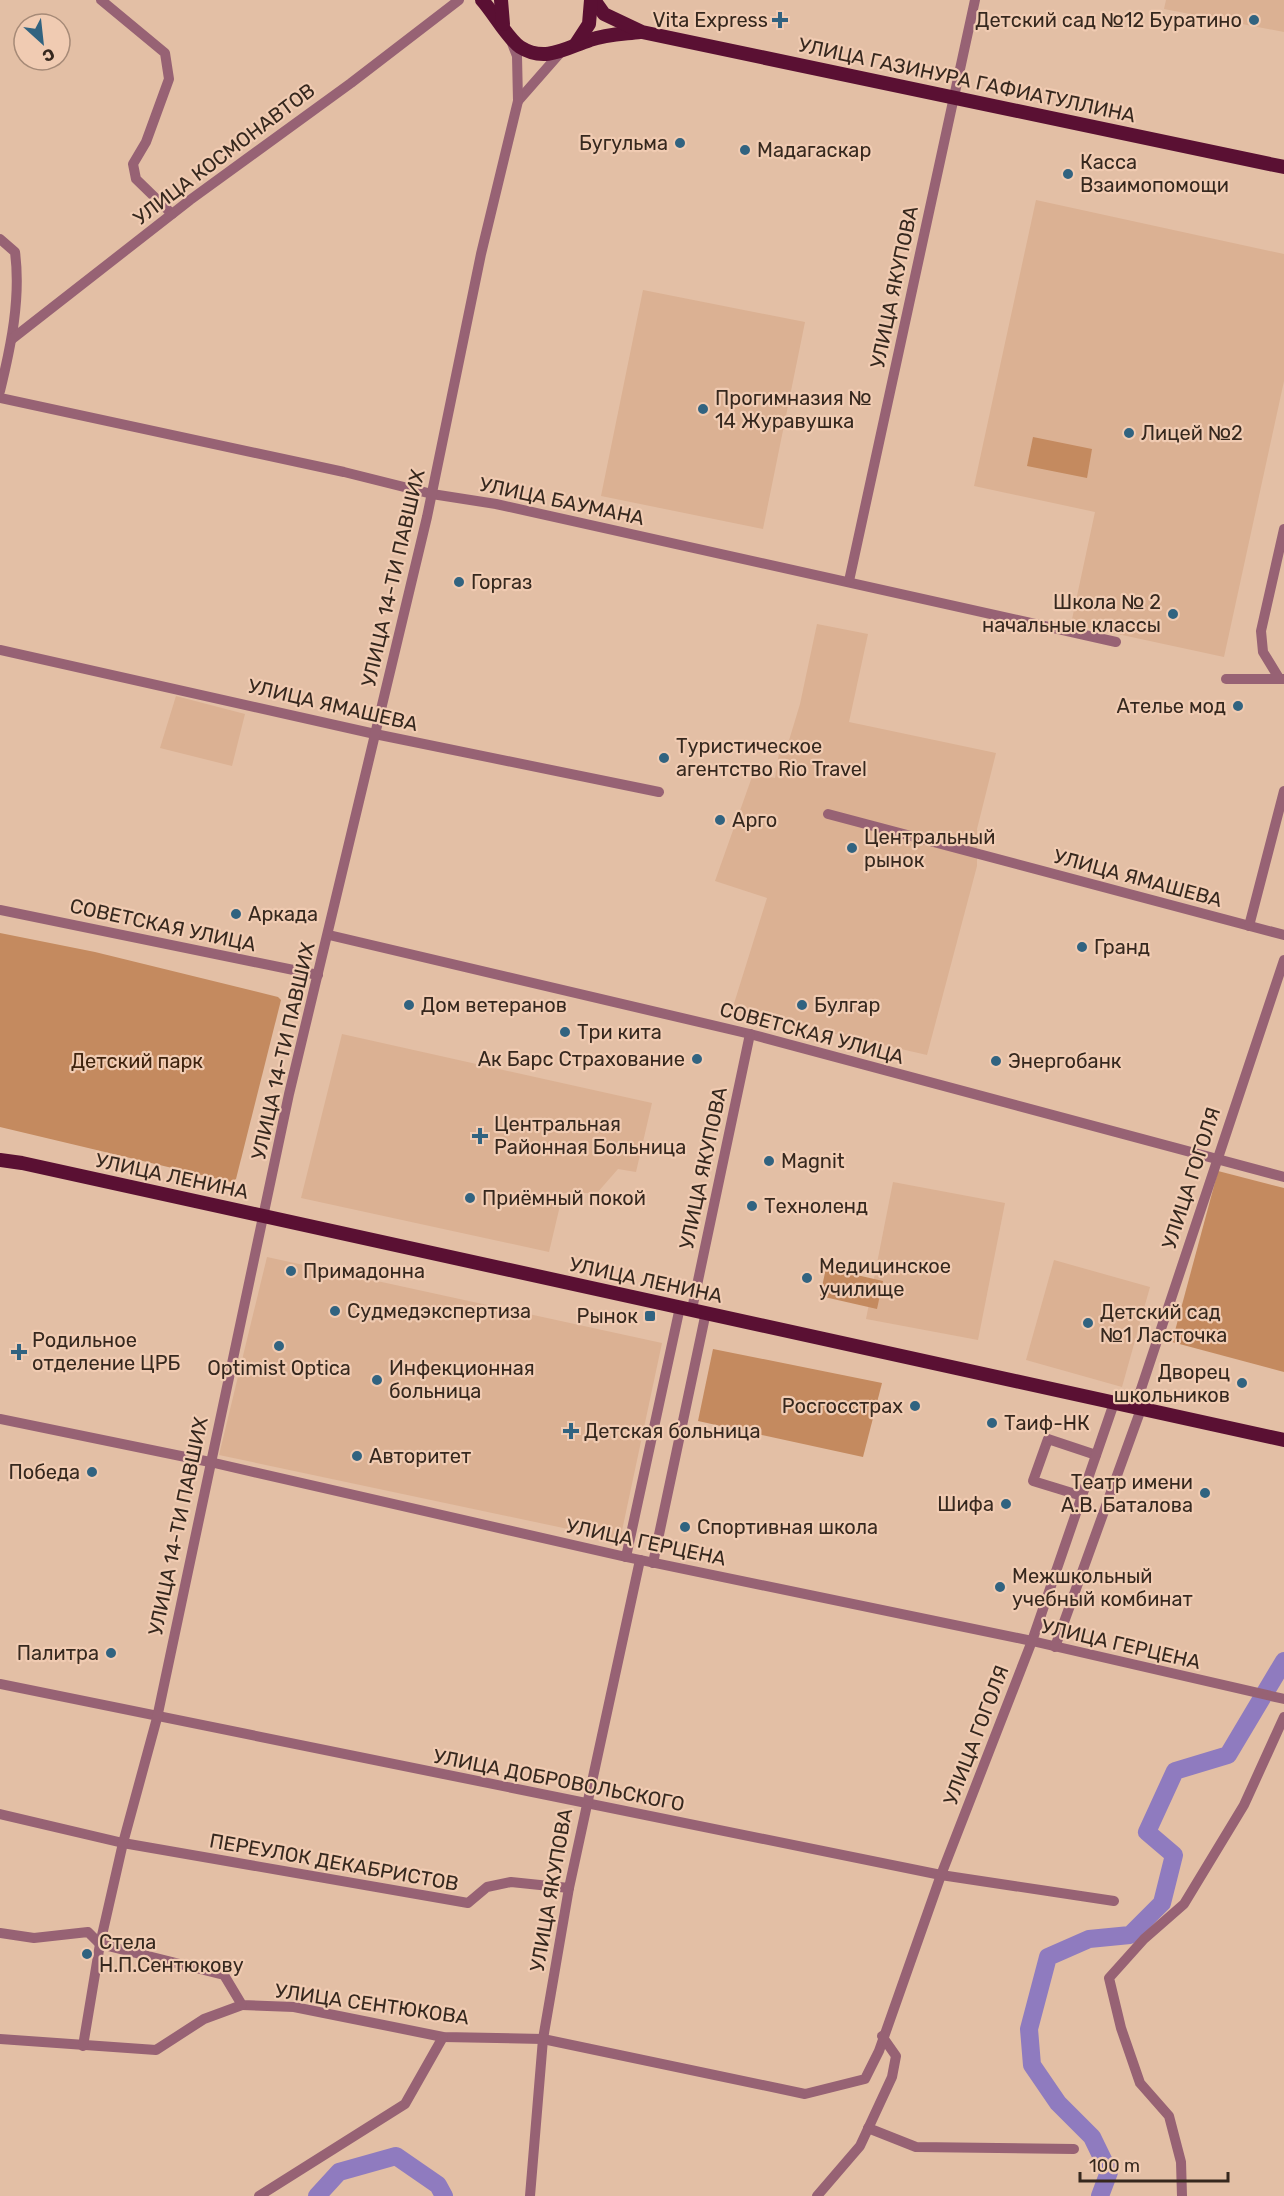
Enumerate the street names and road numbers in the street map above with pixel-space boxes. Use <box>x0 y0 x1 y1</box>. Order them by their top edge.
street label: УЛИЦА ГАЗИНУРА ГАФИАТУЛЛИНА <box>796 32 1138 128</box>
street label: УЛИЦА КОСМОНАВТОВ <box>129 78 319 230</box>
street label: УЛИЦА ЯКУПОВА <box>865 204 923 370</box>
street label: УЛИЦА 14-ТИ ПАВШИХ <box>356 466 430 689</box>
street label: УЛИЦА БАУМАНА <box>477 472 647 530</box>
street label: УЛИЦА ЯМАШЕВА <box>246 674 420 736</box>
street label: УЛИЦА ЯМАШЕВА <box>1051 844 1225 912</box>
street label: СОВЕТСКАЯ УЛИЦА <box>68 894 258 956</box>
street label: УЛИЦА 14-ТИ ПАВШИХ <box>246 939 320 1162</box>
street label: СОВЕТСКАЯ УЛИЦА <box>717 997 907 1069</box>
street label: УЛИЦА ЯКУПОВА <box>674 1085 732 1251</box>
street label: УЛИЦА ГОГОЛЯ <box>1157 1104 1225 1252</box>
street label: УЛИЦА ЛЕНИНА <box>93 1148 251 1204</box>
street label: УЛИЦА ЛЕНИНА <box>567 1252 725 1308</box>
street label: УЛИЦА 14-ТИ ПАВШИХ <box>143 1414 213 1637</box>
street label: УЛИЦА ГЕРЦЕНА <box>564 1513 728 1571</box>
street label: УЛИЦА ГЕРЦЕНА <box>1039 1614 1203 1674</box>
street label: УЛИЦА ГОГОЛЯ <box>938 1662 1014 1808</box>
street label: УЛИЦА ДОБРОВОЛЬСКОГО <box>431 1744 687 1816</box>
street label: УЛИЦА ЯКУПОВА <box>525 1806 577 1974</box>
street label: ПЕРЕУЛОК ДЕКАБРИСТОВ <box>208 1828 460 1896</box>
street label: УЛИЦА СЕНТЮКОВА <box>273 1978 471 2030</box>

